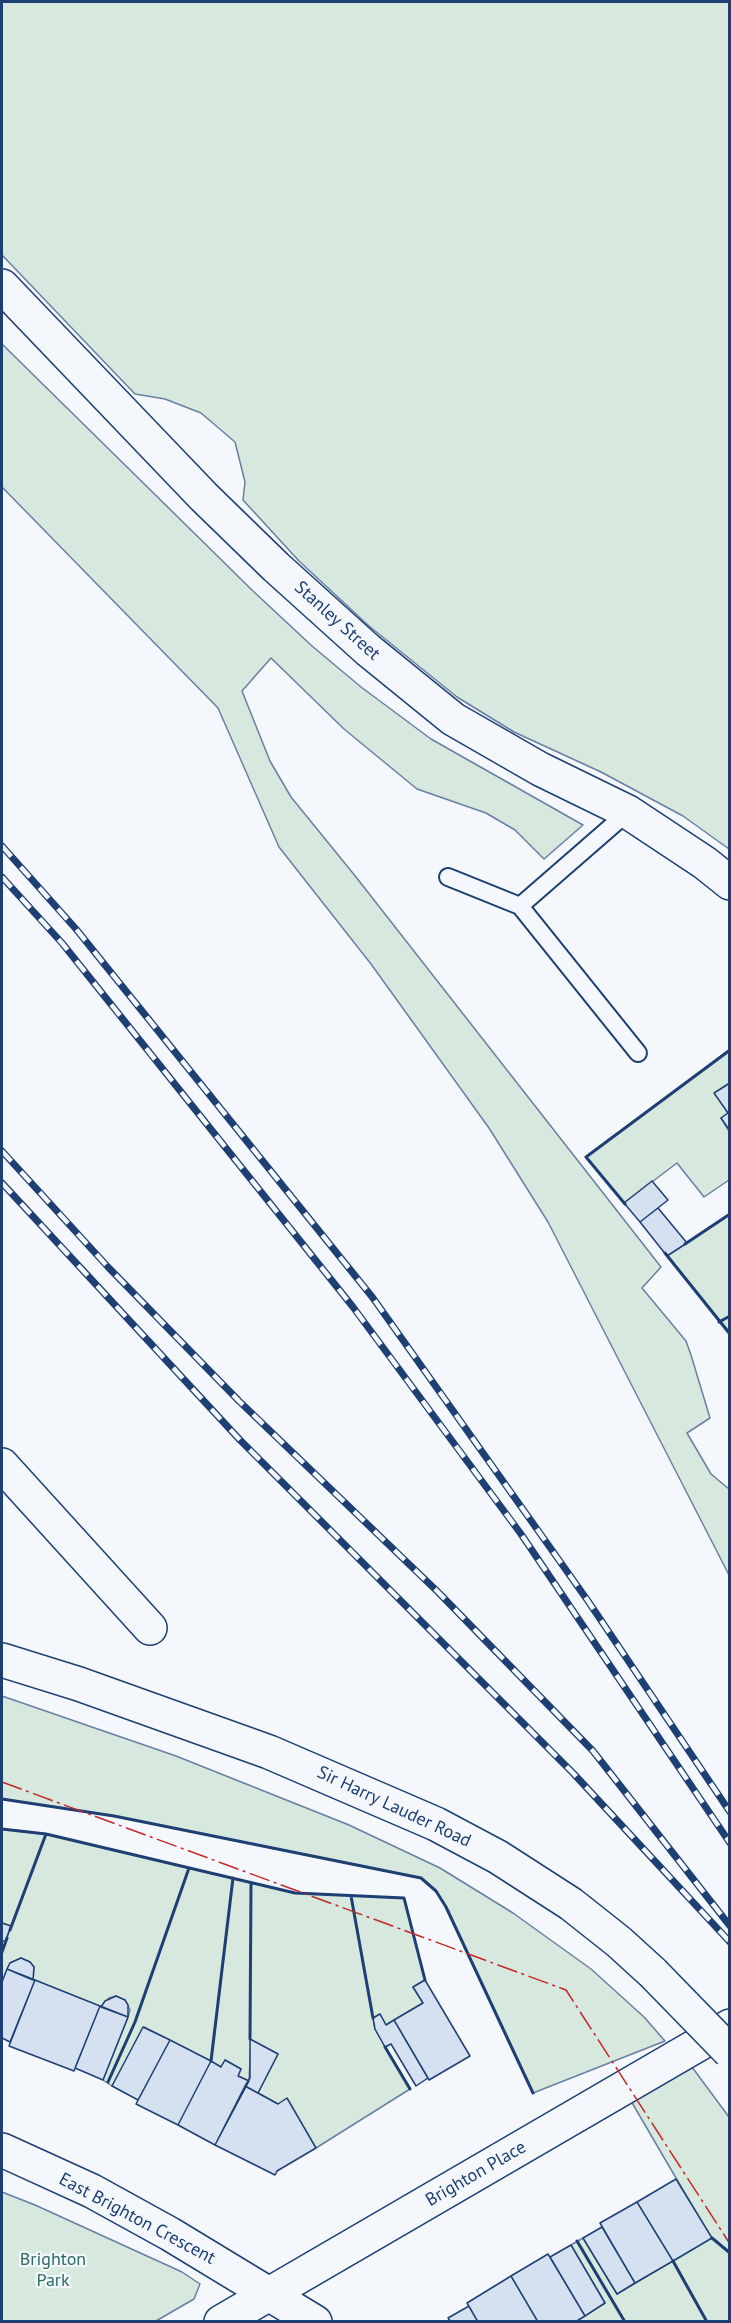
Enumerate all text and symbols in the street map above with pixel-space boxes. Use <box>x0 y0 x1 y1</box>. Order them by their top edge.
street label: Stanley Street <box>290 577 384 665</box>
street label: Sir Harry Lauder Road <box>314 1762 474 1852</box>
street label: Brighton Place <box>422 2137 530 2211</box>
street label: East Brighton Crescent <box>55 2169 219 2269</box>
park label: Brighton Park <box>20 2249 86 2292</box>

